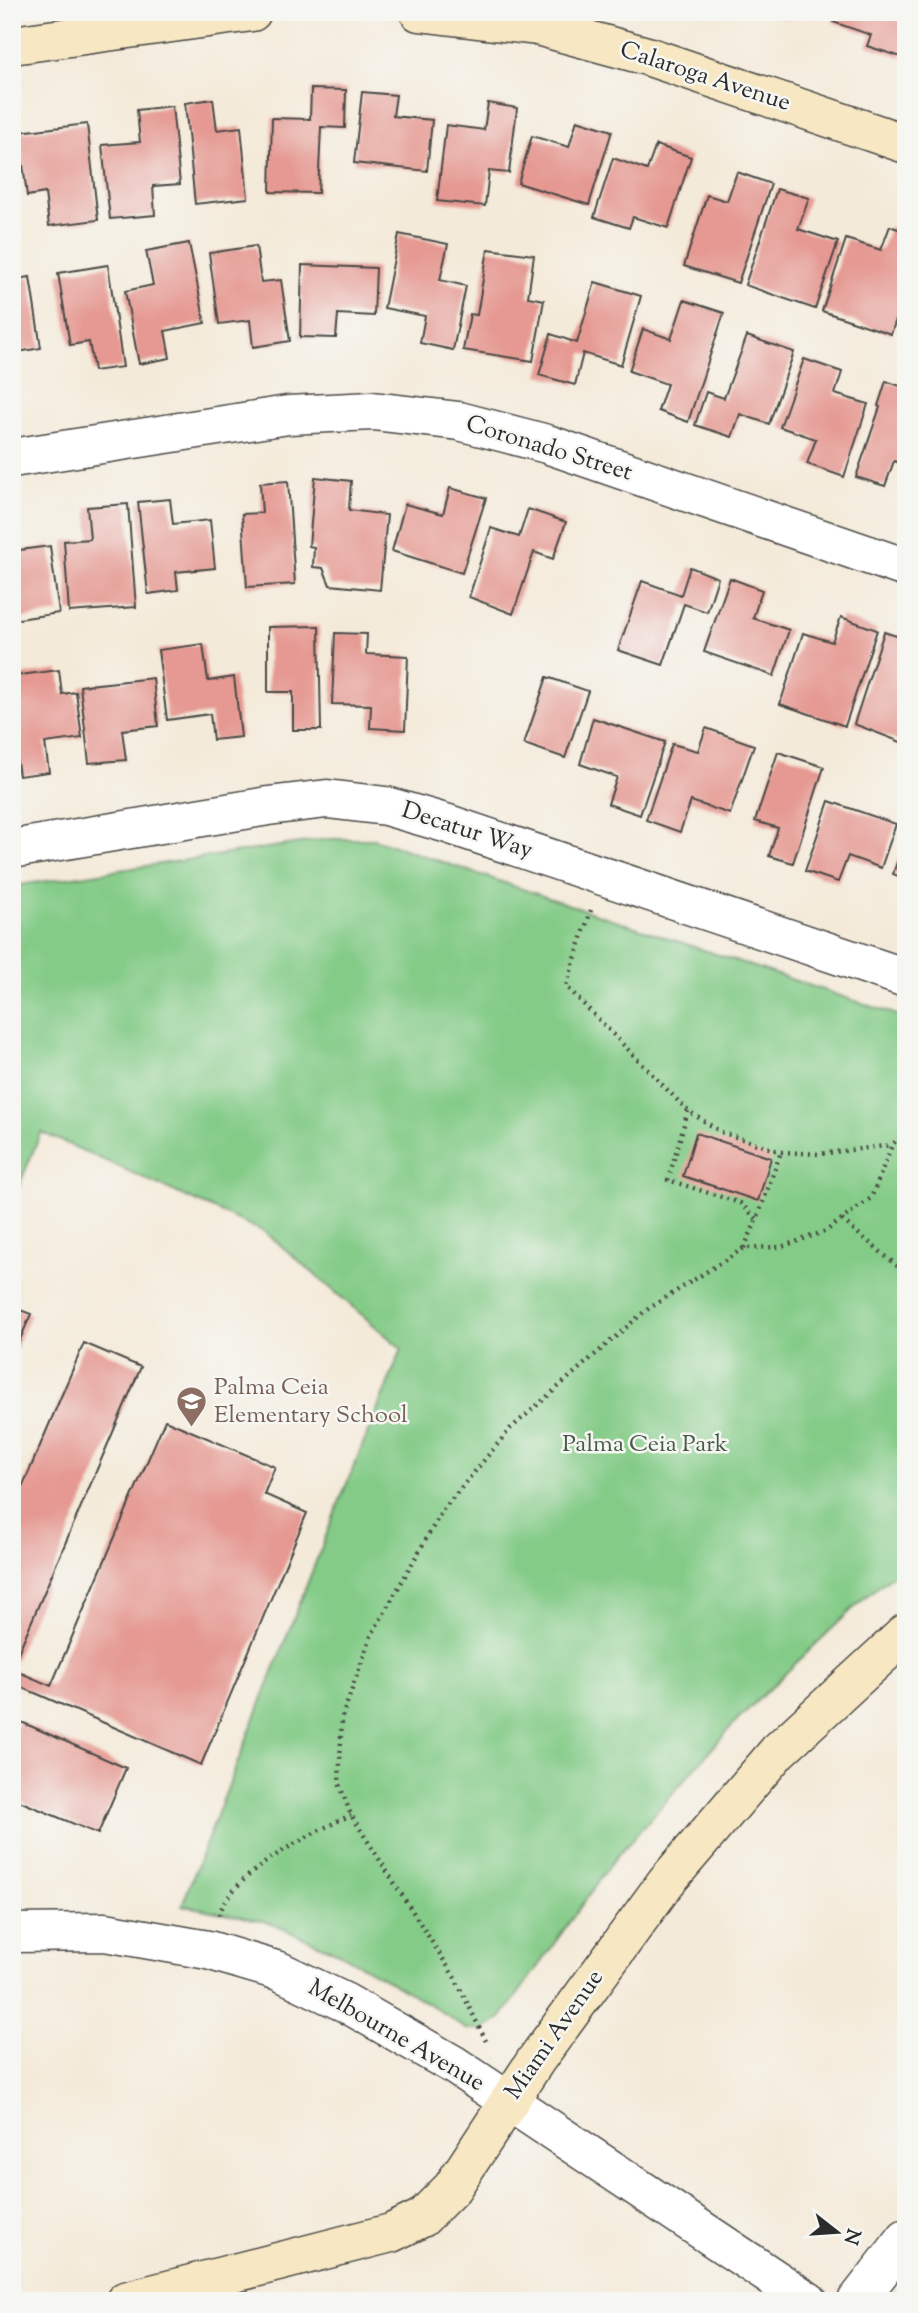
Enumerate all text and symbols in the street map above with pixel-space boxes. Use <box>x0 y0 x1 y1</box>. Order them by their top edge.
street label: Calaroga Avenue <box>615 33 795 121</box>
street label: Coronado Street <box>462 408 636 490</box>
street label: Decatur Way <box>397 794 537 868</box>
place label: Palma Ceia Elementary School <box>214 1371 408 1433</box>
school or university icon: Palma Ceia Elementary School <box>174 1385 208 1429</box>
park label: Palma Ceia Park <box>562 1428 728 1462</box>
street label: Miami Avenue <box>498 1963 612 2107</box>
street label: Melbourne Avenue <box>301 1971 491 2101</box>
north arrow <box>802 2198 872 2268</box>
text: N <box>836 2225 866 2247</box>

